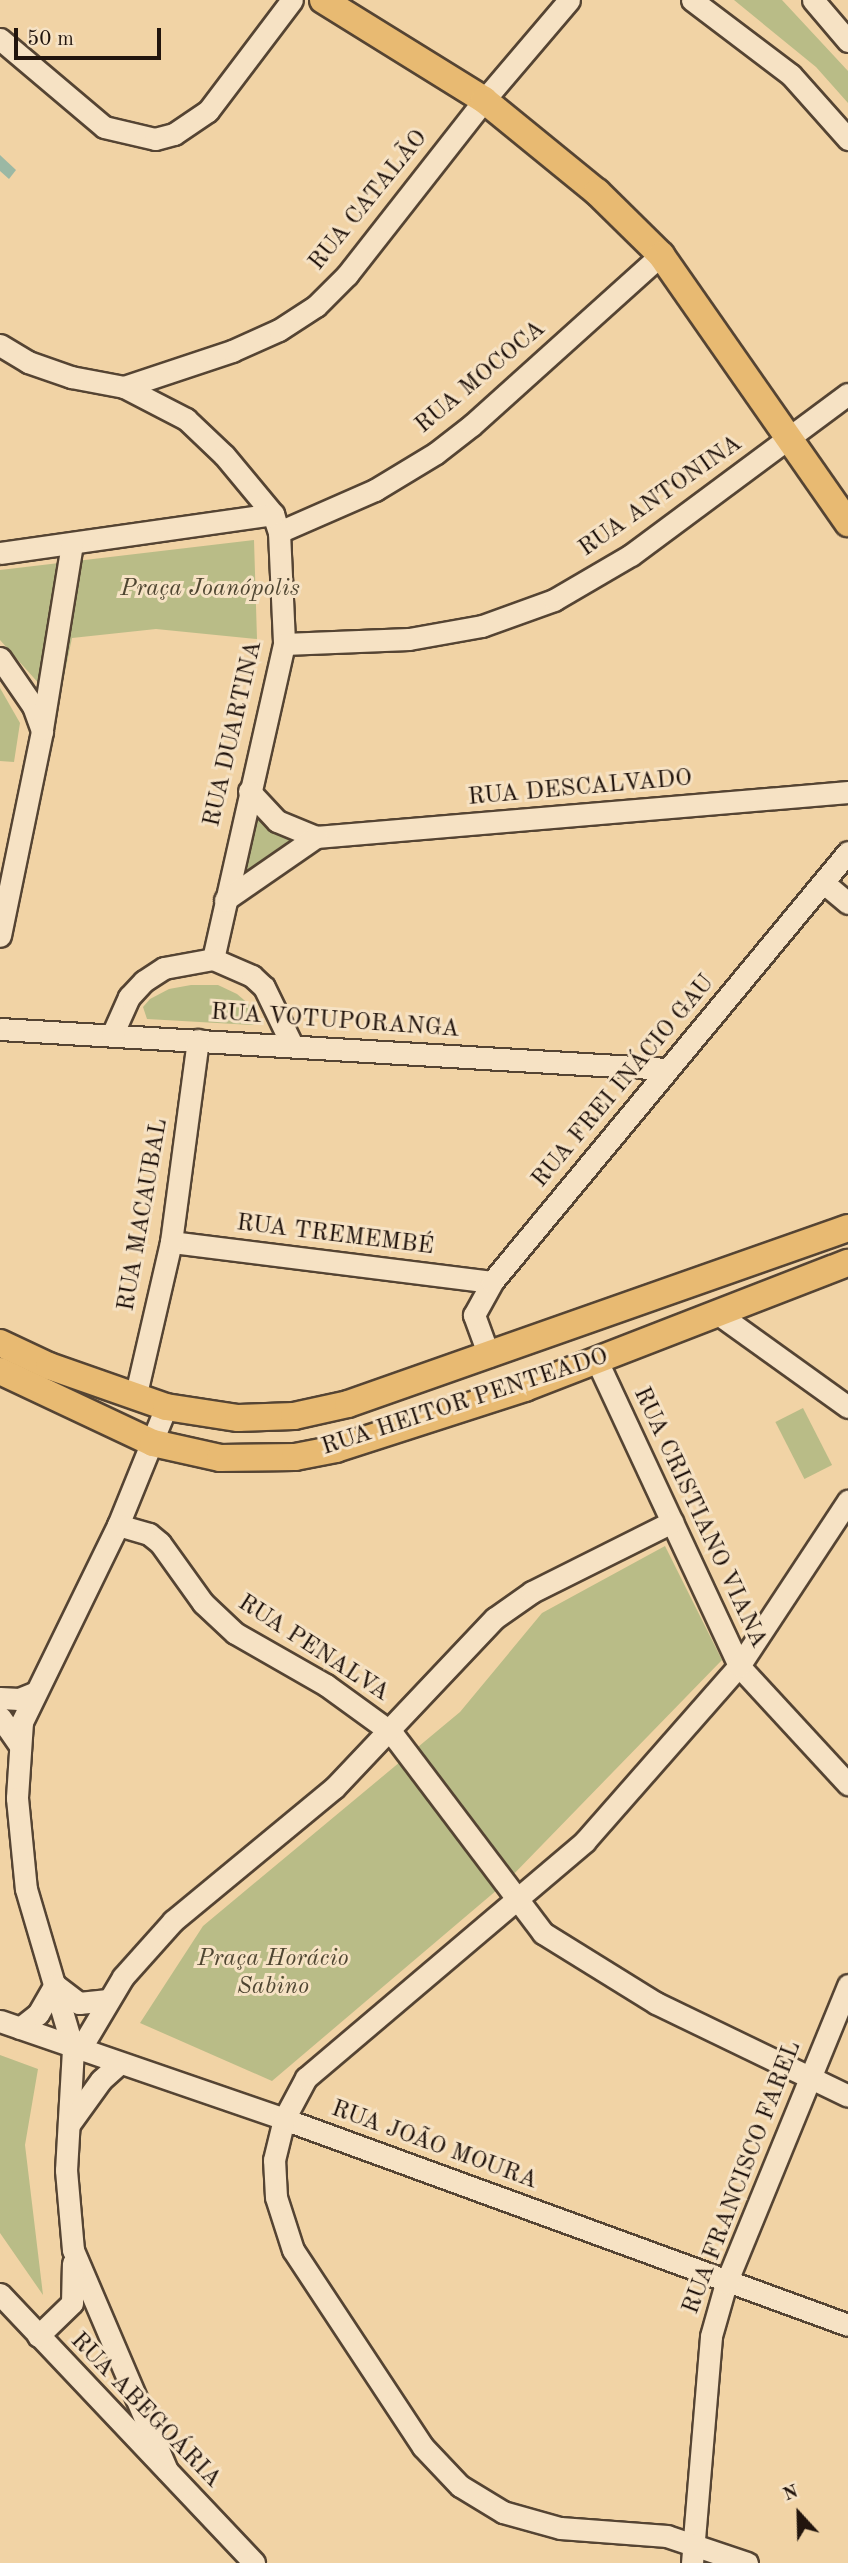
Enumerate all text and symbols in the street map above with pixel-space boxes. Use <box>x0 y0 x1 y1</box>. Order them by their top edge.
scale bar <box>18 14 164 58</box>
text: 50 m <box>27 29 74 50</box>
street label: RUA CATALÃO <box>304 125 434 277</box>
street label: RUA MOCOCA <box>410 315 552 441</box>
street label: RUA ANTONINA <box>574 430 748 564</box>
park label: Praça Joanópolis <box>120 576 300 604</box>
street label: RUA DUARTINA <box>199 638 269 830</box>
street label: RUA DESCALVADO <box>467 765 693 813</box>
street label: RUA FREI INÁCIO GAU <box>527 970 721 1194</box>
street label: RUA VOTUPORANGA <box>210 999 460 1045</box>
street label: RUA MACAUBAL <box>113 1116 175 1314</box>
street label: RUA TREMEMBÉ <box>235 1210 435 1262</box>
street label: RUA HEITOR PENTEADO <box>318 1343 612 1463</box>
street label: RUA CRISTIANO VIANA <box>626 1383 772 1653</box>
street label: RUA PENALVA <box>232 1589 394 1709</box>
park label: Praça Horácio Sabino <box>197 1946 349 2002</box>
street label: RUA FRANCISCO FAREL <box>678 2037 808 2319</box>
street label: RUA JOÃO MOURA <box>327 2095 541 2197</box>
street label: RUA ABEGOÁRIA <box>63 2327 227 2495</box>
north arrow <box>764 2479 834 2549</box>
text: N <box>781 2483 801 2506</box>

